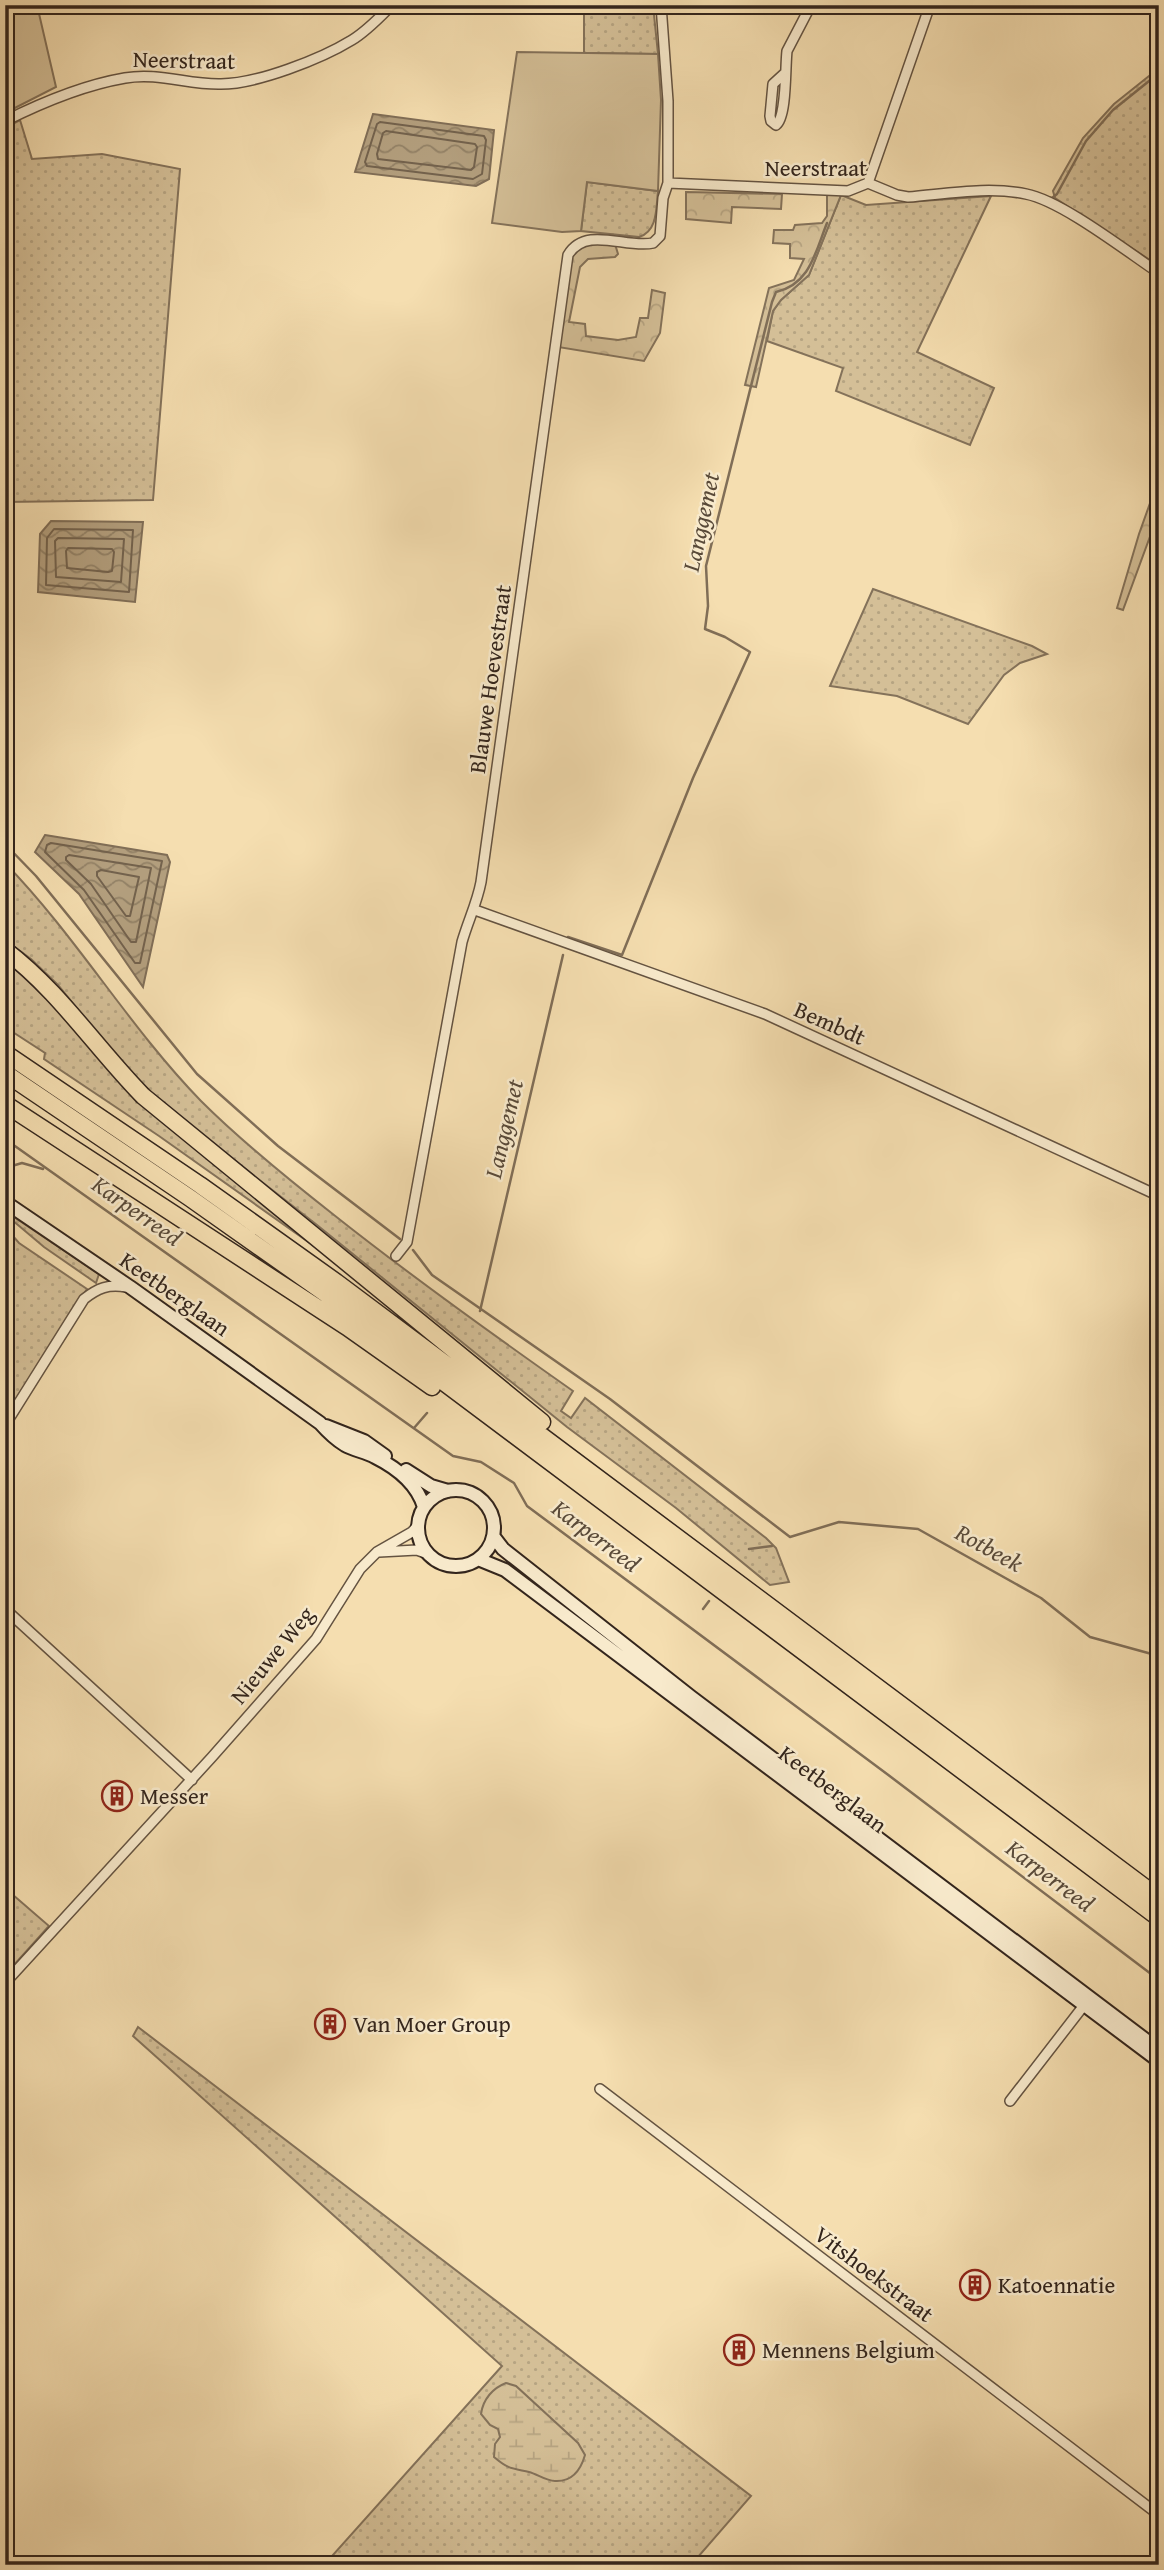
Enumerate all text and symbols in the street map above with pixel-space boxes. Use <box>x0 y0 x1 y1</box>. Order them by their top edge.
street label: Neerstraat <box>132 42 236 77</box>
street label: Neerstraat <box>765 151 867 184</box>
water label: Langgemet <box>673 469 728 576</box>
street label: Blauwe Hoevestraat <box>460 582 519 775</box>
street label: Bembdt <box>789 992 871 1053</box>
water label: Langgemet <box>475 1076 532 1183</box>
water label: Karperreed <box>84 1166 190 1255</box>
street label: Keetberglaan <box>113 1243 237 1344</box>
water label: Karperreed <box>544 1490 648 1581</box>
water label: Rotbeek <box>948 1514 1029 1580</box>
street label: Nieuwe Weg <box>222 1598 322 1711</box>
street label: Keetberglaan <box>772 1737 894 1840</box>
building icon: Messer <box>100 1779 134 1813</box>
place label: Messer <box>140 1779 209 1812</box>
water label: Karperreed <box>998 1830 1102 1921</box>
building icon: Van Moer Group <box>313 2007 347 2041</box>
place label: Van Moer Group <box>353 2007 511 2040</box>
street label: Vitshoekstraat <box>808 2218 941 2330</box>
building icon: Katoennatie <box>958 2268 992 2302</box>
place label: Katoennatie <box>998 2268 1115 2301</box>
building icon: Mennens Belgium <box>722 2333 756 2367</box>
place label: Mennens Belgium <box>762 2333 935 2366</box>

